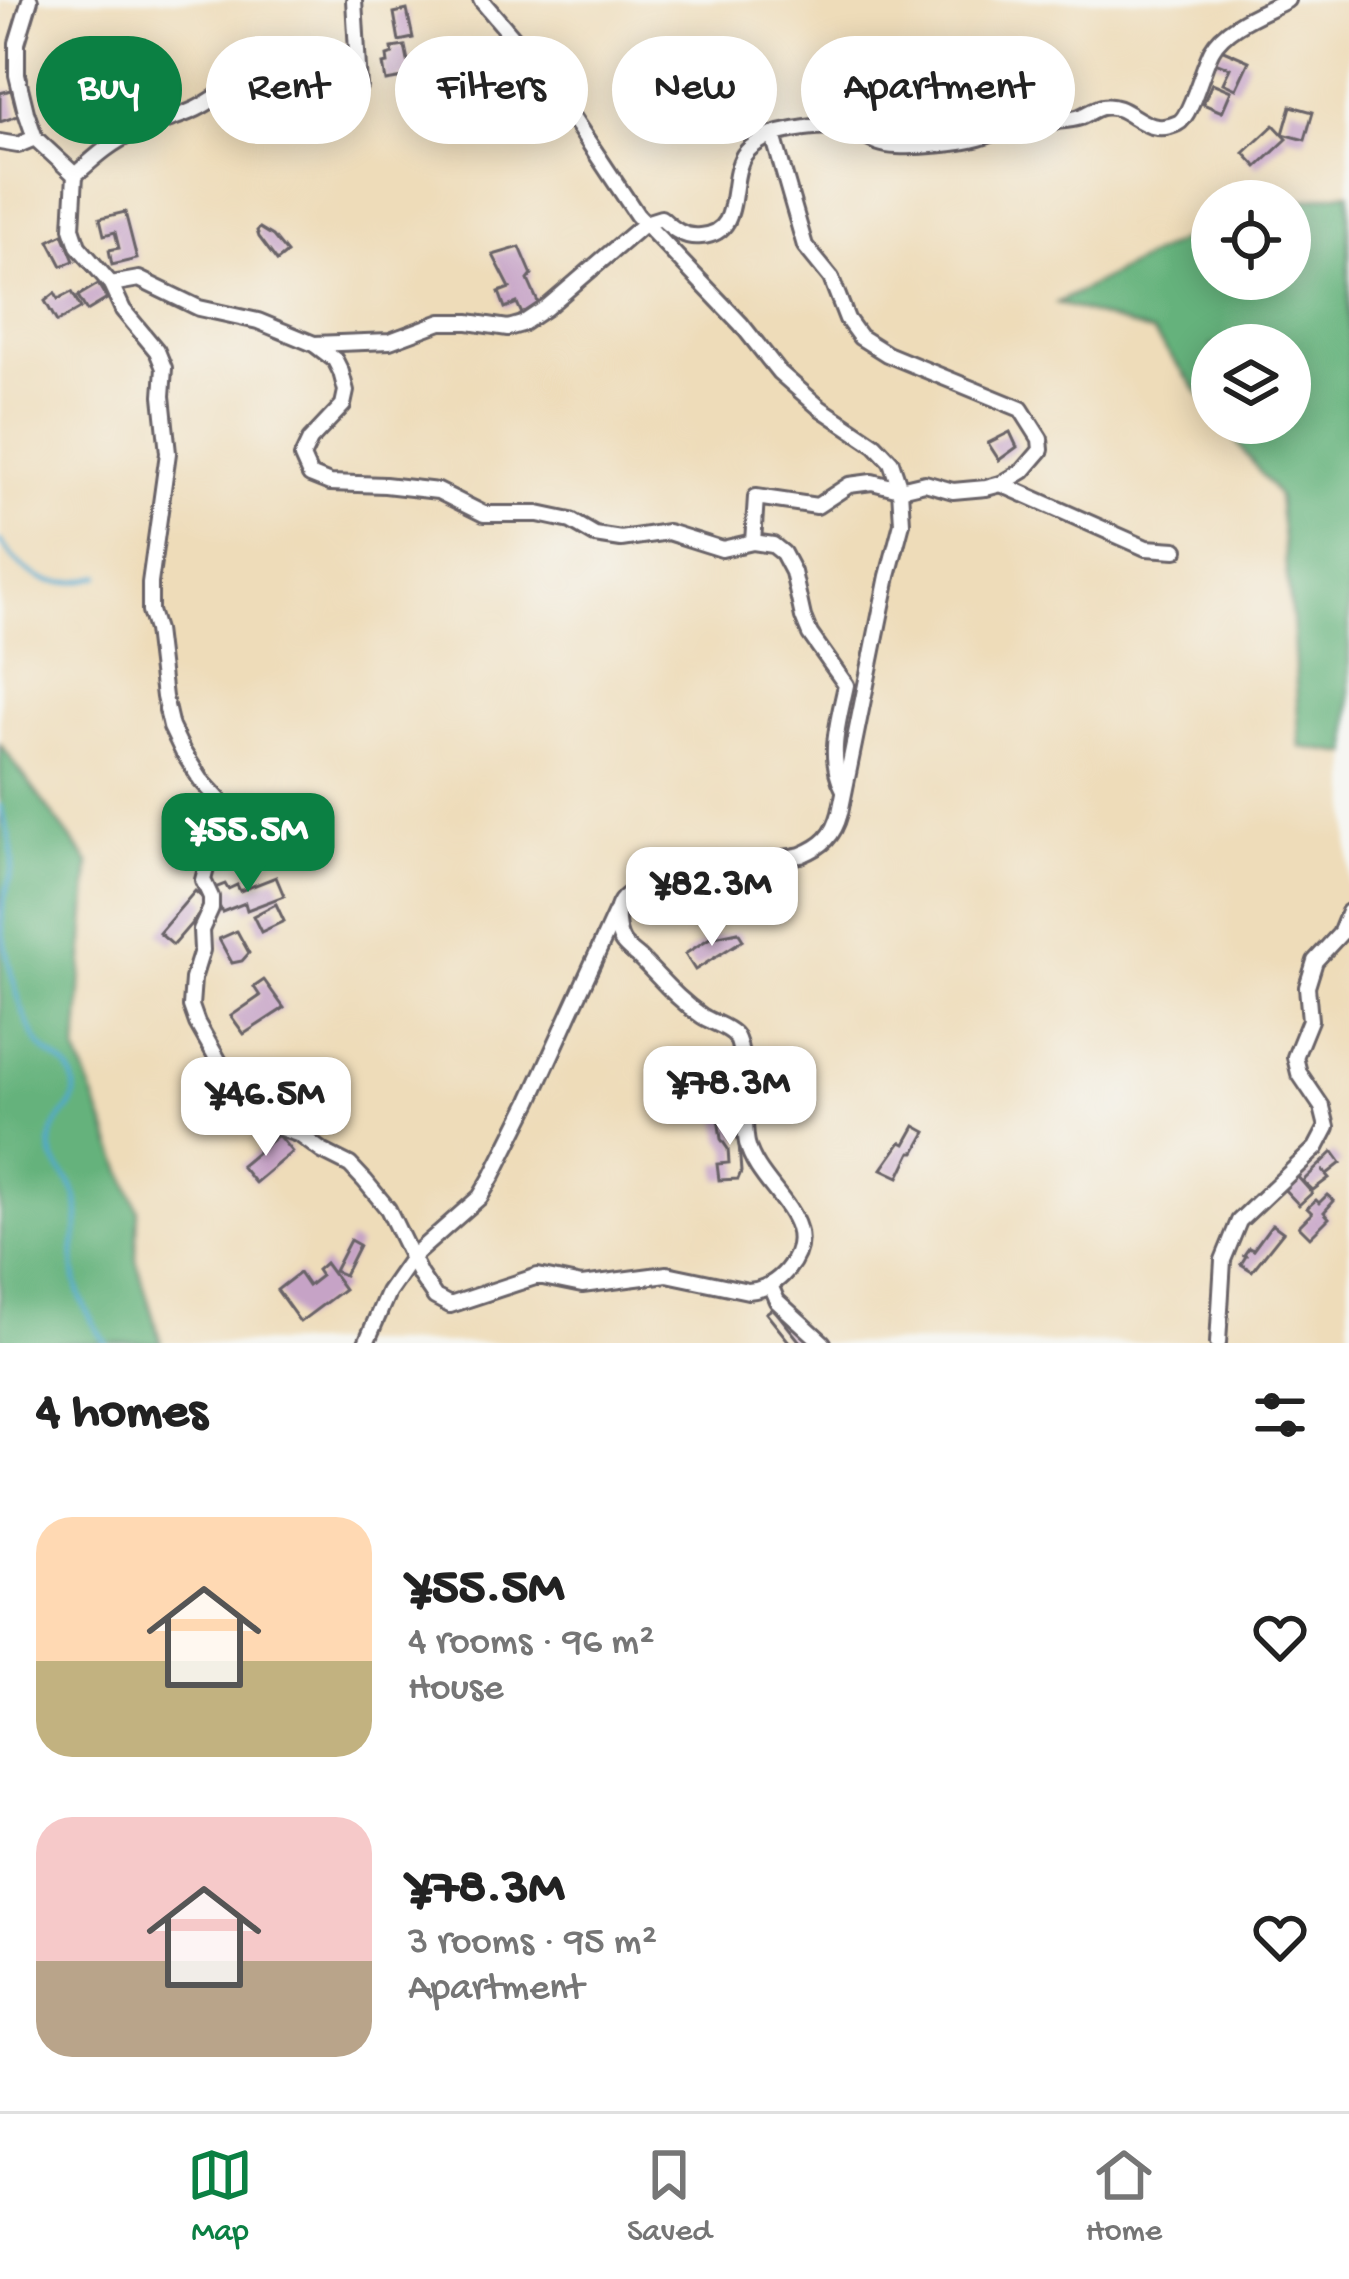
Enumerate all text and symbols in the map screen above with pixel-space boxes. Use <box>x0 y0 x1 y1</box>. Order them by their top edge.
chip: Buy <box>36 36 182 144</box>
chip: Rent <box>206 36 371 144</box>
chip: Filters <box>395 36 588 144</box>
chip: New <box>612 36 777 144</box>
chip: Apartment <box>801 36 1075 144</box>
map controls <box>1191 180 1311 444</box>
button: locate <box>1191 180 1311 300</box>
button: layers <box>1191 324 1311 444</box>
pin: ¥55.5M <box>150 793 346 895</box>
text: ¥55.5M <box>189 809 307 855</box>
pin: ¥82.3M <box>614 847 810 949</box>
text: ¥82.3M <box>653 863 771 909</box>
pin: ¥78.3M <box>632 1046 828 1148</box>
pin: ¥46.5M <box>168 1057 364 1159</box>
text: ¥78.3M <box>670 1062 790 1108</box>
text: ¥46.5M <box>208 1073 324 1119</box>
icon: filters <box>1247 1382 1313 1448</box>
text: 4 homes <box>36 1385 207 1445</box>
text: ¥55.5M <box>408 1561 564 1621</box>
icon: home <box>132 1565 276 1709</box>
icon: heart <box>1247 1604 1313 1670</box>
text: 4 rooms · 96 m² <box>408 1621 654 1667</box>
text: House <box>408 1667 503 1713</box>
text: ¥78.3M <box>408 1861 564 1921</box>
icon: home <box>132 1865 276 2009</box>
icon: heart <box>1247 1904 1313 1970</box>
text: 3 rooms · 95 m² <box>408 1921 657 1967</box>
text: Apartment <box>408 1967 584 2013</box>
tab: Map <box>187 2142 253 2252</box>
tab: Saved <box>627 2142 712 2252</box>
tab: Home <box>1086 2142 1162 2252</box>

